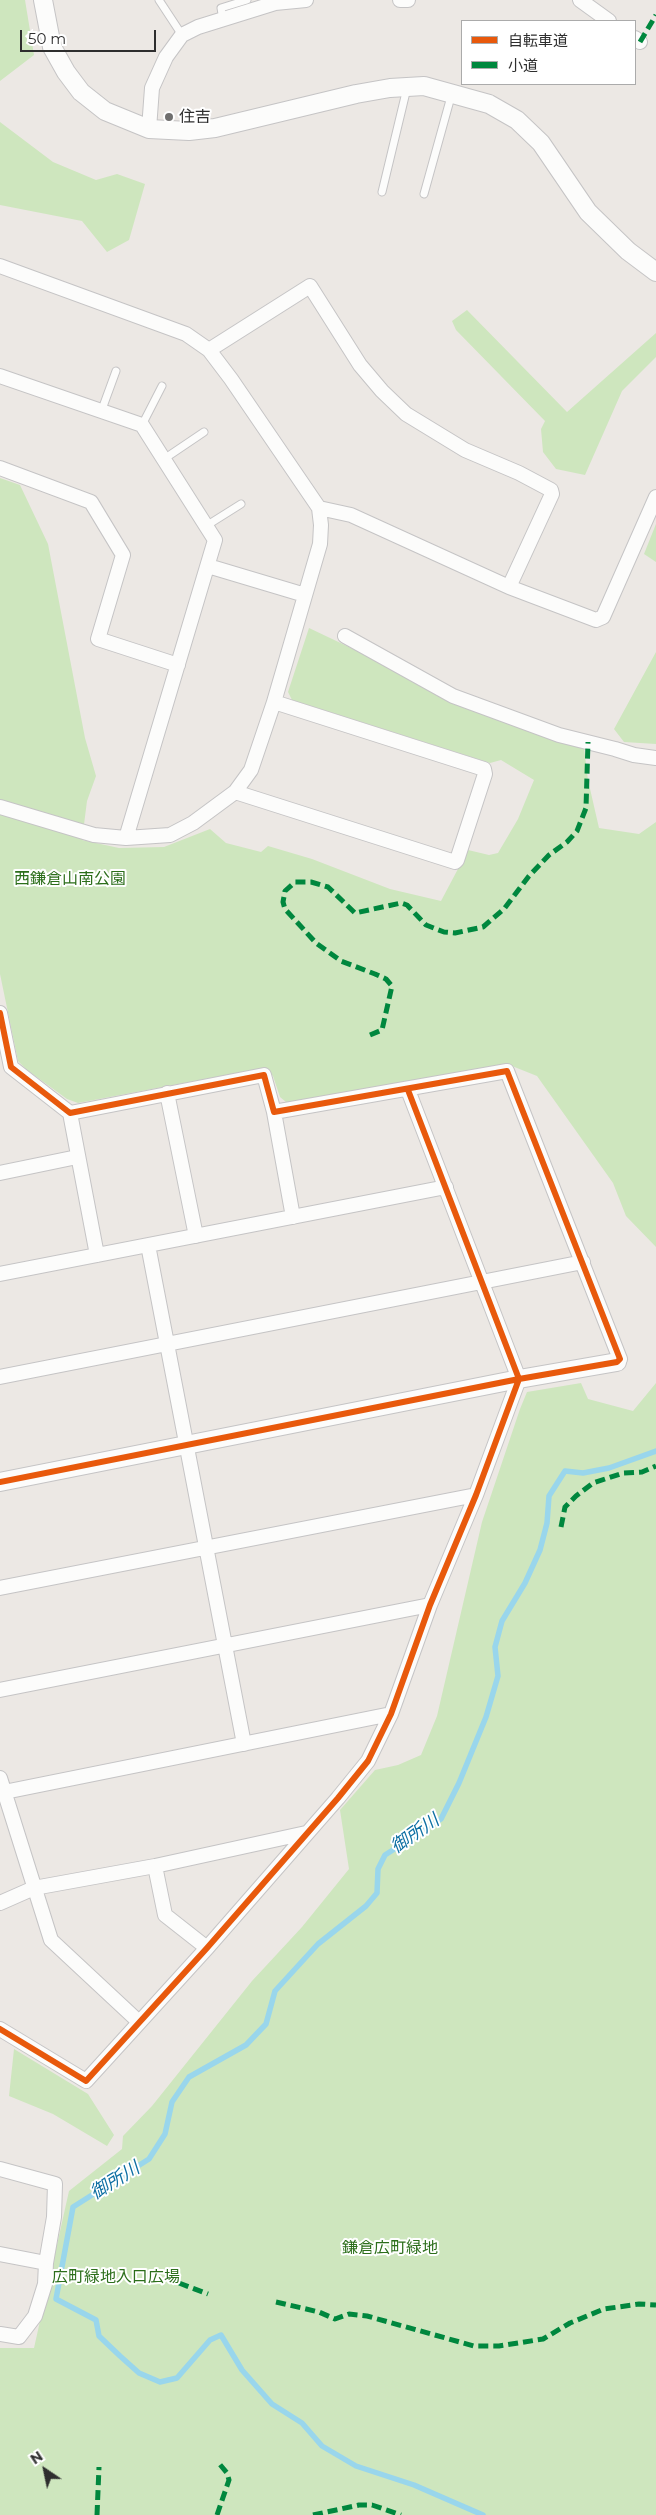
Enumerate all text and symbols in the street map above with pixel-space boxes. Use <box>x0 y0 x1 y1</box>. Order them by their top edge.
scale bar <box>22 20 159 52</box>
legend <box>461 20 636 85</box>
text: 50 m <box>28 29 66 48</box>
text: 自転車道 <box>508 31 568 50</box>
text: 小道 <box>508 56 538 75</box>
place label: 住吉 <box>179 107 211 127</box>
marker: 住吉 <box>163 111 175 123</box>
park label: 西鎌倉山南公園 <box>14 869 126 889</box>
water label: 御所川 <box>387 1810 443 1858</box>
water label: 御所川 <box>86 2158 144 2204</box>
park label: 鎌倉広町緑地 <box>342 2238 438 2258</box>
park label: 広町緑地入口広場 <box>52 2267 180 2287</box>
north arrow <box>20 2445 70 2495</box>
text: N <box>27 2447 46 2468</box>

